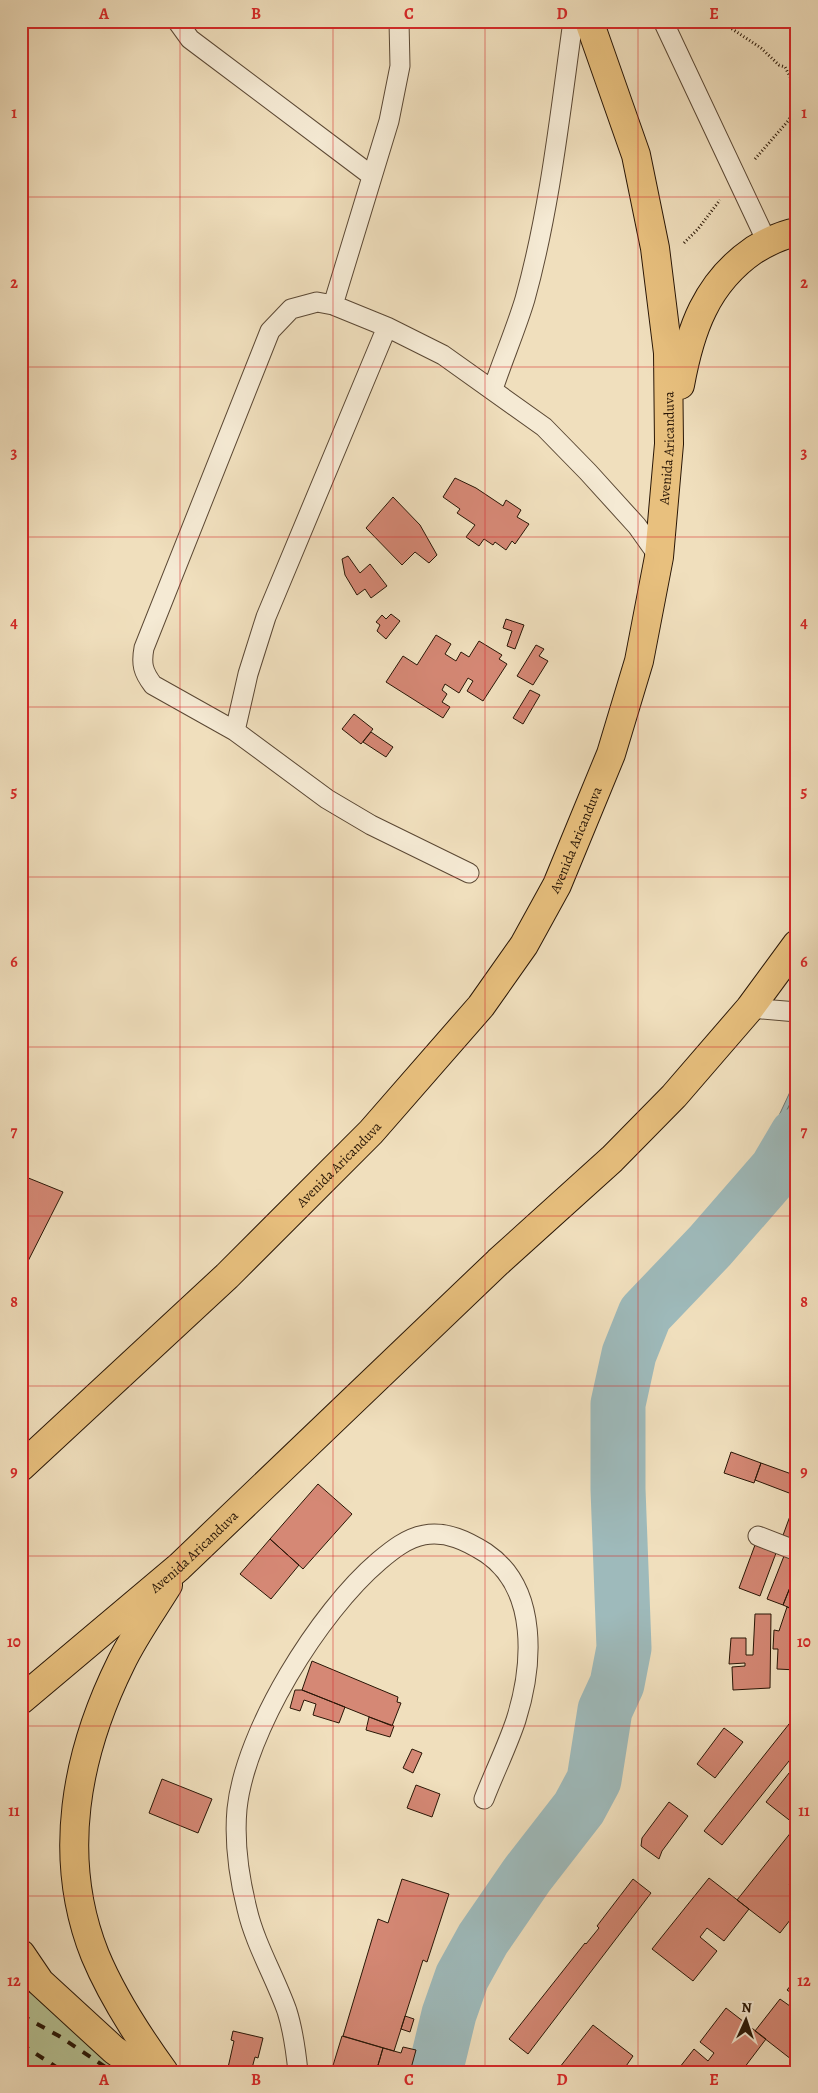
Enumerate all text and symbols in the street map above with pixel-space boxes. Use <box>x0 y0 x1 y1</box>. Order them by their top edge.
text: A <box>98 3 110 25</box>
text: B <box>251 3 261 25</box>
text: C <box>404 3 414 25</box>
text: D <box>556 3 568 25</box>
text: E <box>709 3 719 25</box>
text: 1 <box>11 102 17 124</box>
text: 1 <box>801 102 807 124</box>
text: 2 <box>10 272 18 294</box>
text: 2 <box>800 272 808 294</box>
street label: Avenida Aricanduva <box>654 391 679 506</box>
text: 3 <box>11 442 18 464</box>
text: 3 <box>801 442 808 464</box>
text: 4 <box>10 612 18 634</box>
text: 4 <box>800 612 808 634</box>
text: 5 <box>11 781 18 803</box>
text: 5 <box>801 781 808 803</box>
street label: Avenida Aricanduva <box>544 783 606 897</box>
text: 6 <box>10 951 18 973</box>
text: 6 <box>800 951 808 973</box>
street label: Avenida Aricanduva <box>291 1117 386 1212</box>
text: 7 <box>11 1121 18 1143</box>
text: 7 <box>801 1121 808 1143</box>
text: 8 <box>10 1291 18 1313</box>
text: 8 <box>800 1291 808 1313</box>
text: 9 <box>10 1461 18 1483</box>
text: 9 <box>800 1461 808 1483</box>
street label: Avenida Aricanduva <box>145 1506 242 1598</box>
text: 10 <box>7 1631 21 1653</box>
text: 10 <box>797 1631 811 1653</box>
text: 11 <box>8 1800 20 1822</box>
text: 11 <box>798 1800 810 1822</box>
text: 12 <box>7 1970 21 1992</box>
text: 12 <box>797 1970 811 1992</box>
north arrow <box>720 1996 770 2046</box>
text: N <box>741 1998 752 2017</box>
text: A <box>98 2069 110 2091</box>
text: B <box>251 2069 261 2091</box>
text: C <box>404 2069 414 2091</box>
text: D <box>556 2069 568 2091</box>
text: E <box>709 2069 719 2091</box>

